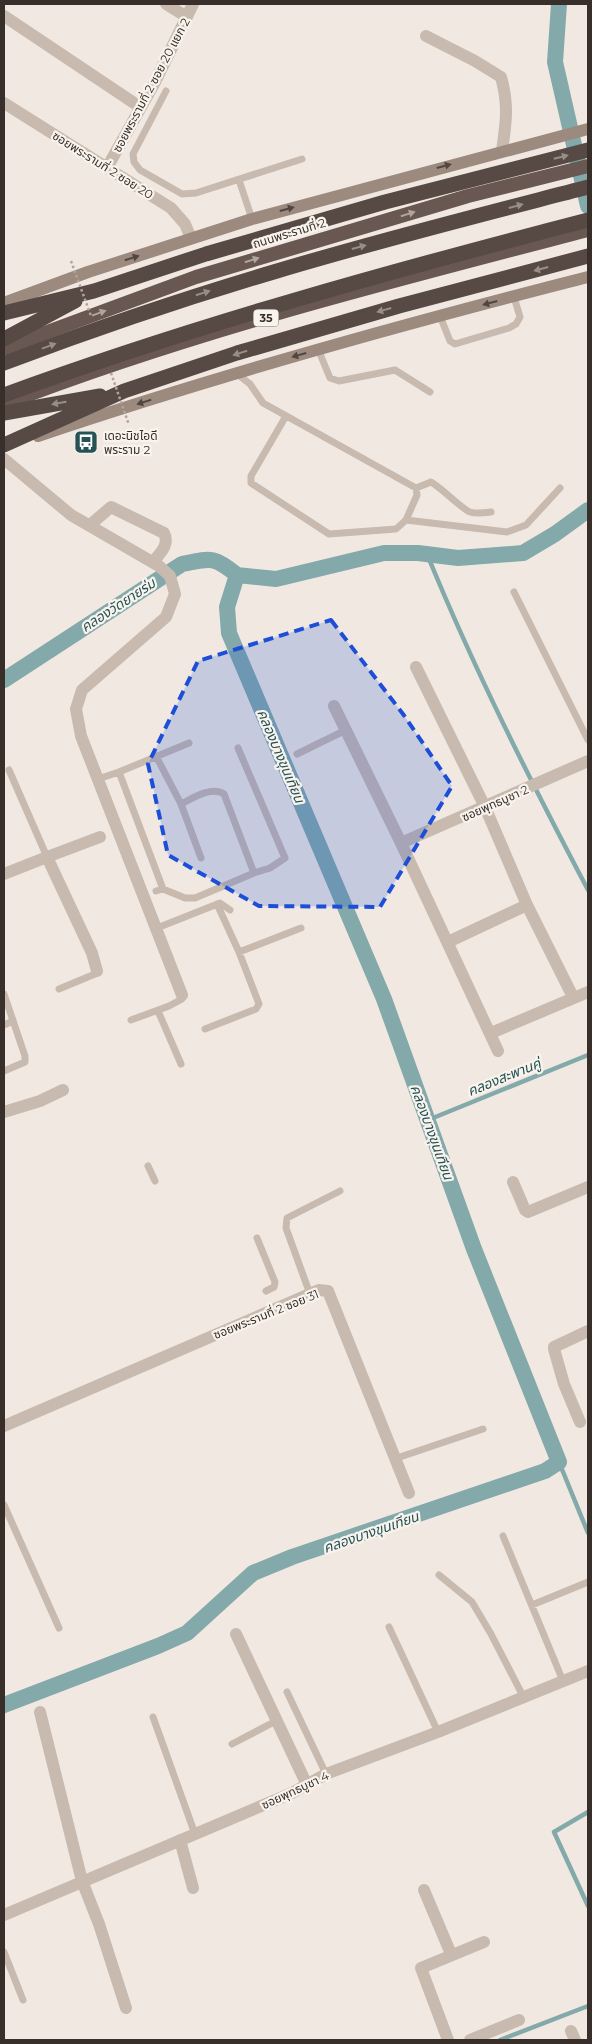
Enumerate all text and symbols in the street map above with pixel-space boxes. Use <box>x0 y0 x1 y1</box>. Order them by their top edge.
street label: ซอยพระรามที่ 2 ซอย 20 แยก 2 <box>108 15 193 155</box>
street label: ซอยพระรามที่ 2 ซอย 20 <box>50 127 157 202</box>
one-way arrow <box>554 153 569 161</box>
one-way arrow <box>436 162 451 170</box>
one-way arrow <box>509 201 524 209</box>
one-way arrow <box>280 205 295 213</box>
one-way arrow <box>401 209 416 217</box>
street label: ถนนพระรามที่ 2 <box>250 214 327 251</box>
one-way arrow <box>351 243 367 251</box>
one-way arrow <box>125 253 140 261</box>
one-way arrow <box>245 255 260 263</box>
one-way arrow <box>534 265 549 273</box>
one-way arrow <box>196 289 211 296</box>
one-way arrow <box>483 299 498 307</box>
one-way arrow <box>376 306 392 314</box>
one-way arrow <box>92 309 107 317</box>
road number: 35 <box>254 310 278 326</box>
one-way arrow <box>42 342 57 349</box>
one-way arrow <box>232 349 247 357</box>
one-way arrow <box>292 351 307 359</box>
one-way arrow <box>136 398 151 406</box>
one-way arrow <box>50 400 66 408</box>
place label: เดอะนิชไอดี พระราม 2 <box>104 428 158 457</box>
bus stop icon: เดอะนิชไอดี พระราม 2 <box>73 429 99 455</box>
water label: คลองวัดยายร่ม <box>77 573 160 636</box>
water label: คลองบางขุนเทียน <box>253 707 309 807</box>
street label: ซอยพุทธบูชา 2 <box>459 782 531 824</box>
water label: คลองสะพานคู่ <box>465 1053 545 1100</box>
water label: คลองบางขุนเทียน <box>407 1082 458 1183</box>
street label: ซอยพระรามที่ 2 ซอย 31 <box>211 1285 321 1342</box>
water label: คลองบางขุนเทียน <box>321 1507 422 1557</box>
street label: ซอยพุทธบูชา 4 <box>259 1768 331 1812</box>

